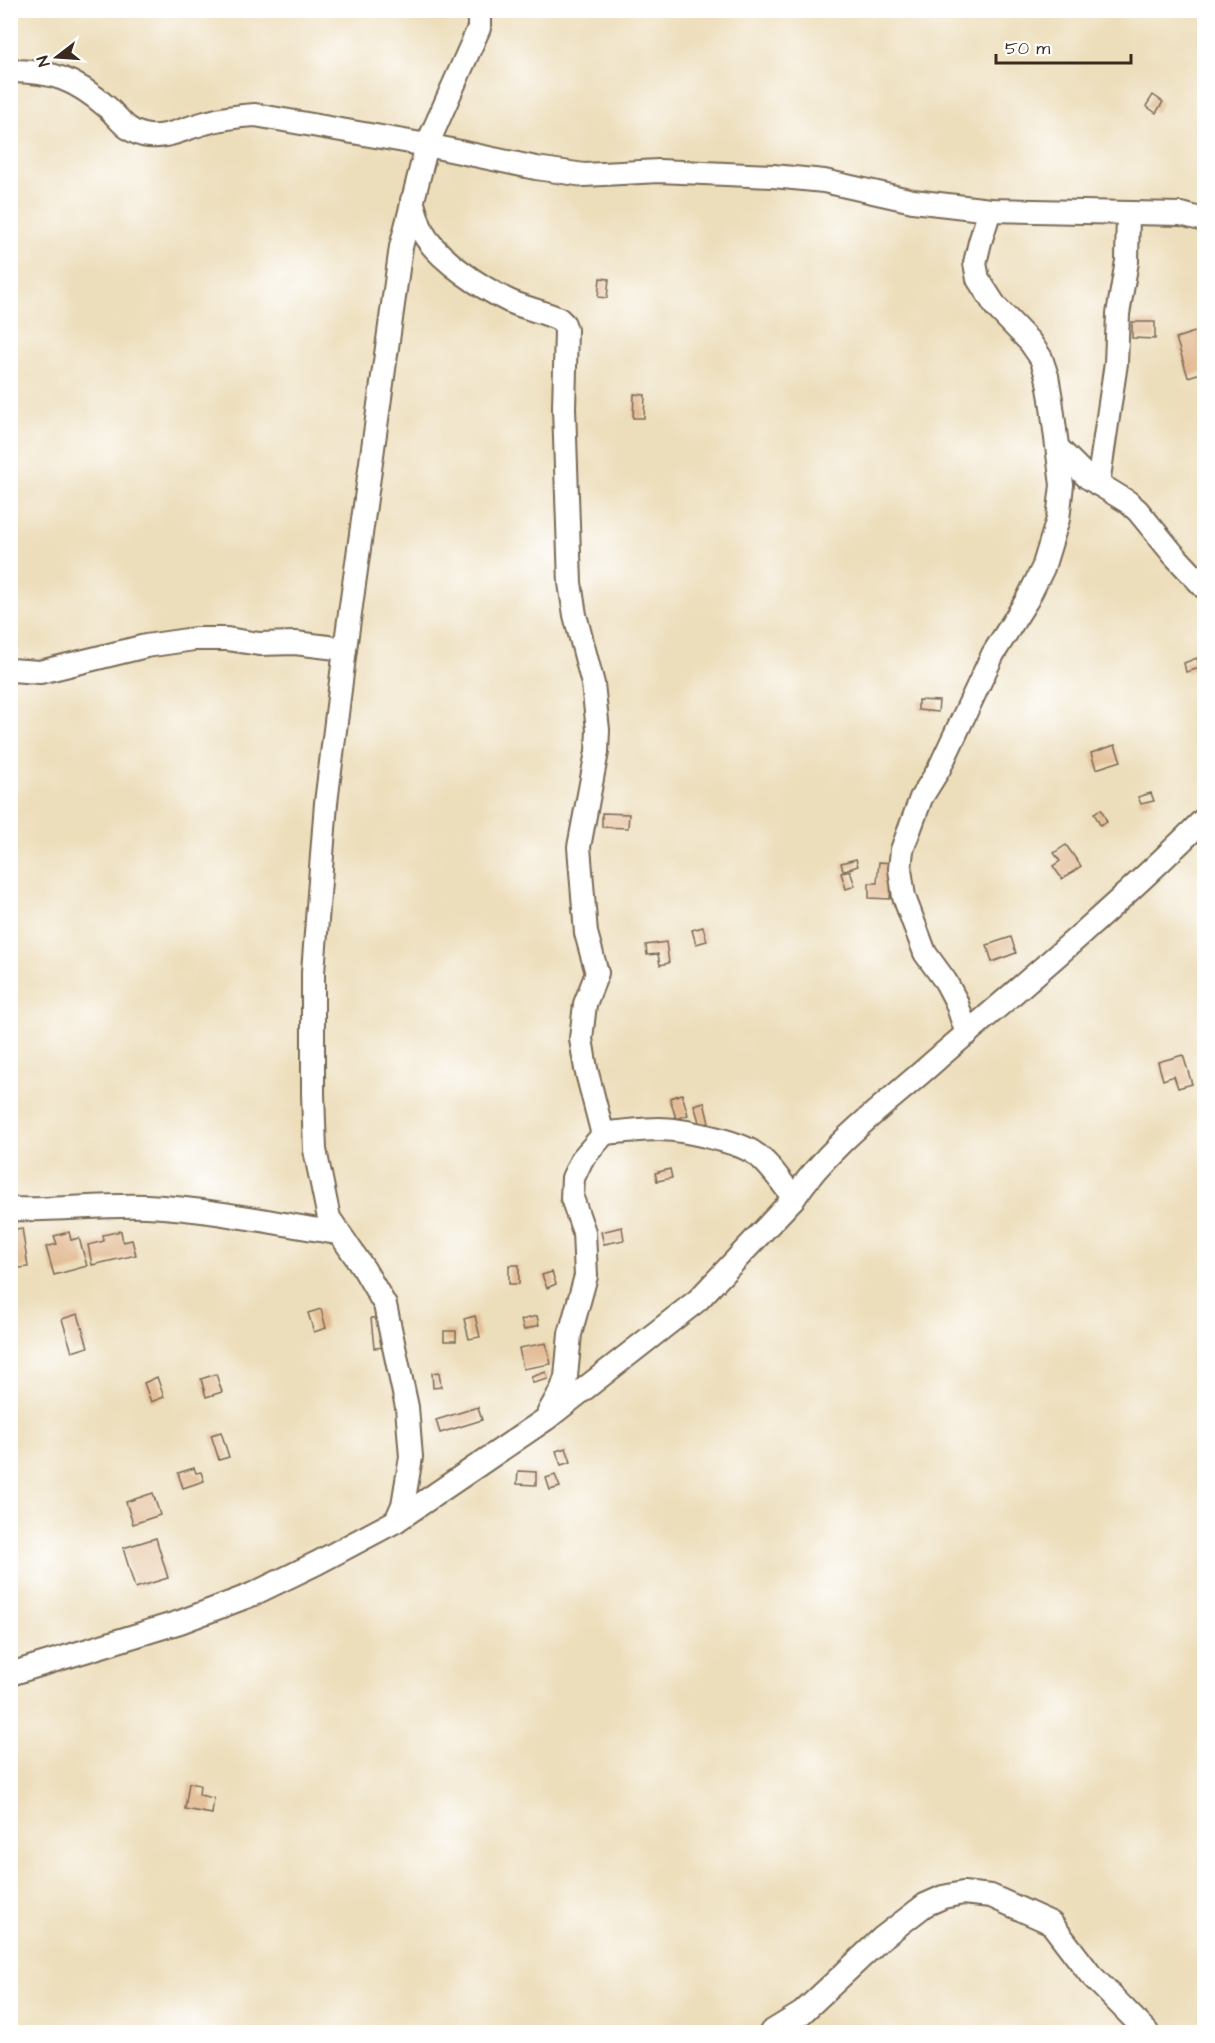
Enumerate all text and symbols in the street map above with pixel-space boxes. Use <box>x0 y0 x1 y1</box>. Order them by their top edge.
north arrow <box>27 27 87 87</box>
scale bar <box>996 27 1131 65</box>
text: 50 m <box>1005 36 1050 61</box>
text: N <box>32 53 56 69</box>

